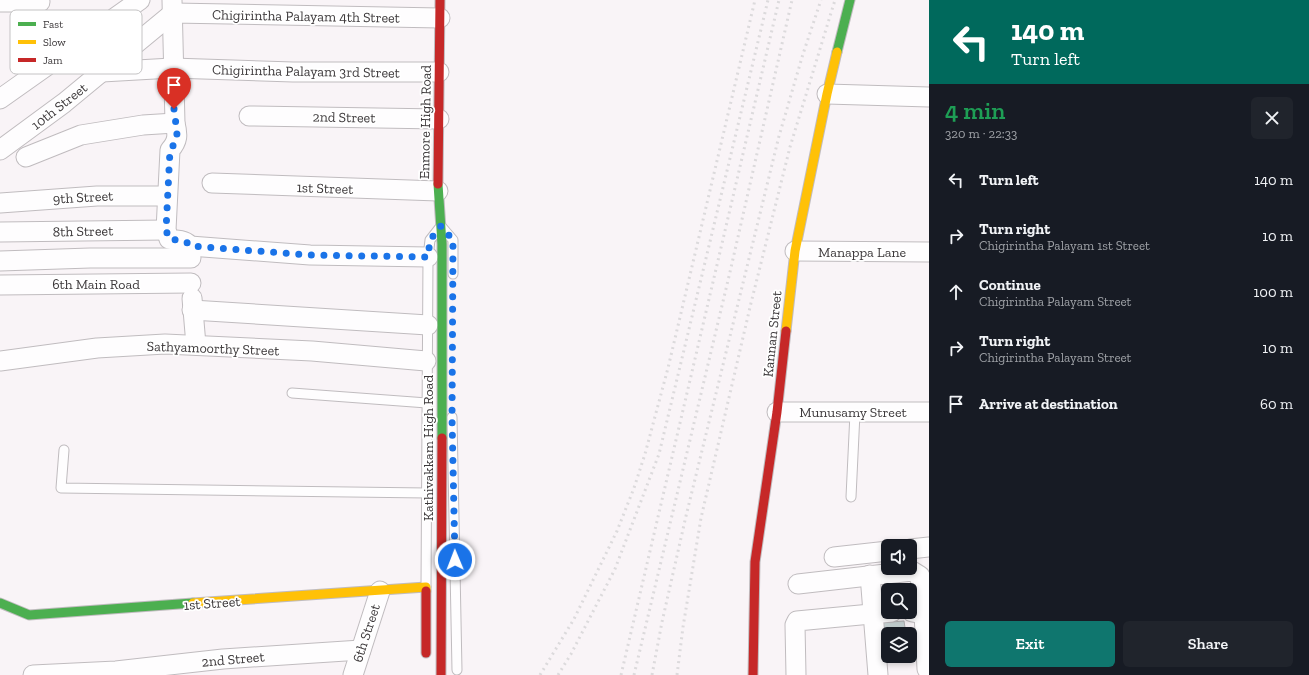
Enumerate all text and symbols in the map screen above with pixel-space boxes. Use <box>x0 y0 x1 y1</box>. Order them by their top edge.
street label: Chigirintha Palayam 4th Street <box>212 6 401 27</box>
legend <box>10 10 142 74</box>
text: 140 m <box>1011 14 1084 47</box>
icon: left <box>945 16 997 68</box>
text: Fast <box>43 18 64 31</box>
text: Slow <box>43 36 66 49</box>
text: Turn left <box>1011 48 1080 70</box>
text: Jam <box>43 54 63 67</box>
street label: Chigirintha Palayam 3rd Street <box>212 61 401 82</box>
street label: Enmore High Road <box>416 64 435 179</box>
pin <box>157 68 191 109</box>
icon: arrive <box>163 74 185 96</box>
street label: 10th Street <box>28 79 91 134</box>
text: 4 min <box>945 96 1005 125</box>
button: close <box>1251 97 1293 139</box>
street label: 2nd Street <box>312 108 376 127</box>
text: 320 m · 22:33 <box>945 126 1017 141</box>
icon: left <box>945 169 967 191</box>
text: Turn left <box>979 171 1039 189</box>
text: 140 m <box>1254 171 1293 189</box>
street label: 1st Street <box>296 179 354 198</box>
street label: 9th Street <box>52 187 114 208</box>
text: Turn right <box>979 220 1050 238</box>
street label: 8th Street <box>53 222 114 241</box>
icon: right <box>945 225 967 247</box>
text: 10 m <box>1262 227 1293 245</box>
text: Chigirintha Palayam 1st Street <box>979 238 1150 253</box>
street label: Manappa Lane <box>818 244 906 261</box>
street label: 6th Main Road <box>52 276 140 293</box>
text: Continue <box>979 276 1041 294</box>
icon: ahead <box>945 281 967 303</box>
text: 100 m <box>1254 283 1293 301</box>
street label: Kannan Street <box>760 289 786 378</box>
text: Chigirintha Palayam Street <box>979 294 1131 309</box>
text: Turn right <box>979 332 1050 350</box>
icon: right <box>945 337 967 359</box>
street label: Sathyamoorthy Street <box>146 338 280 359</box>
text: 10 m <box>1262 339 1293 357</box>
text: Chigirintha Palayam Street <box>979 350 1131 365</box>
street label: Kathivakkam High Road <box>420 375 437 521</box>
icon: arrive <box>945 393 967 415</box>
text: Arrive at destination <box>979 395 1118 413</box>
text: 60 m <box>1260 395 1293 413</box>
street label: Munusamy Street <box>799 404 907 421</box>
position arrow <box>434 539 476 581</box>
map controls <box>881 539 917 663</box>
button: sound <box>881 539 917 575</box>
button: search <box>881 583 917 619</box>
street label: 1st Street <box>183 593 242 614</box>
street label: 6th Street <box>349 601 384 665</box>
button: Exit <box>945 621 1115 667</box>
button: Share <box>1123 621 1293 667</box>
button: layers <box>881 627 917 663</box>
street label: 2nd Street <box>201 648 266 671</box>

